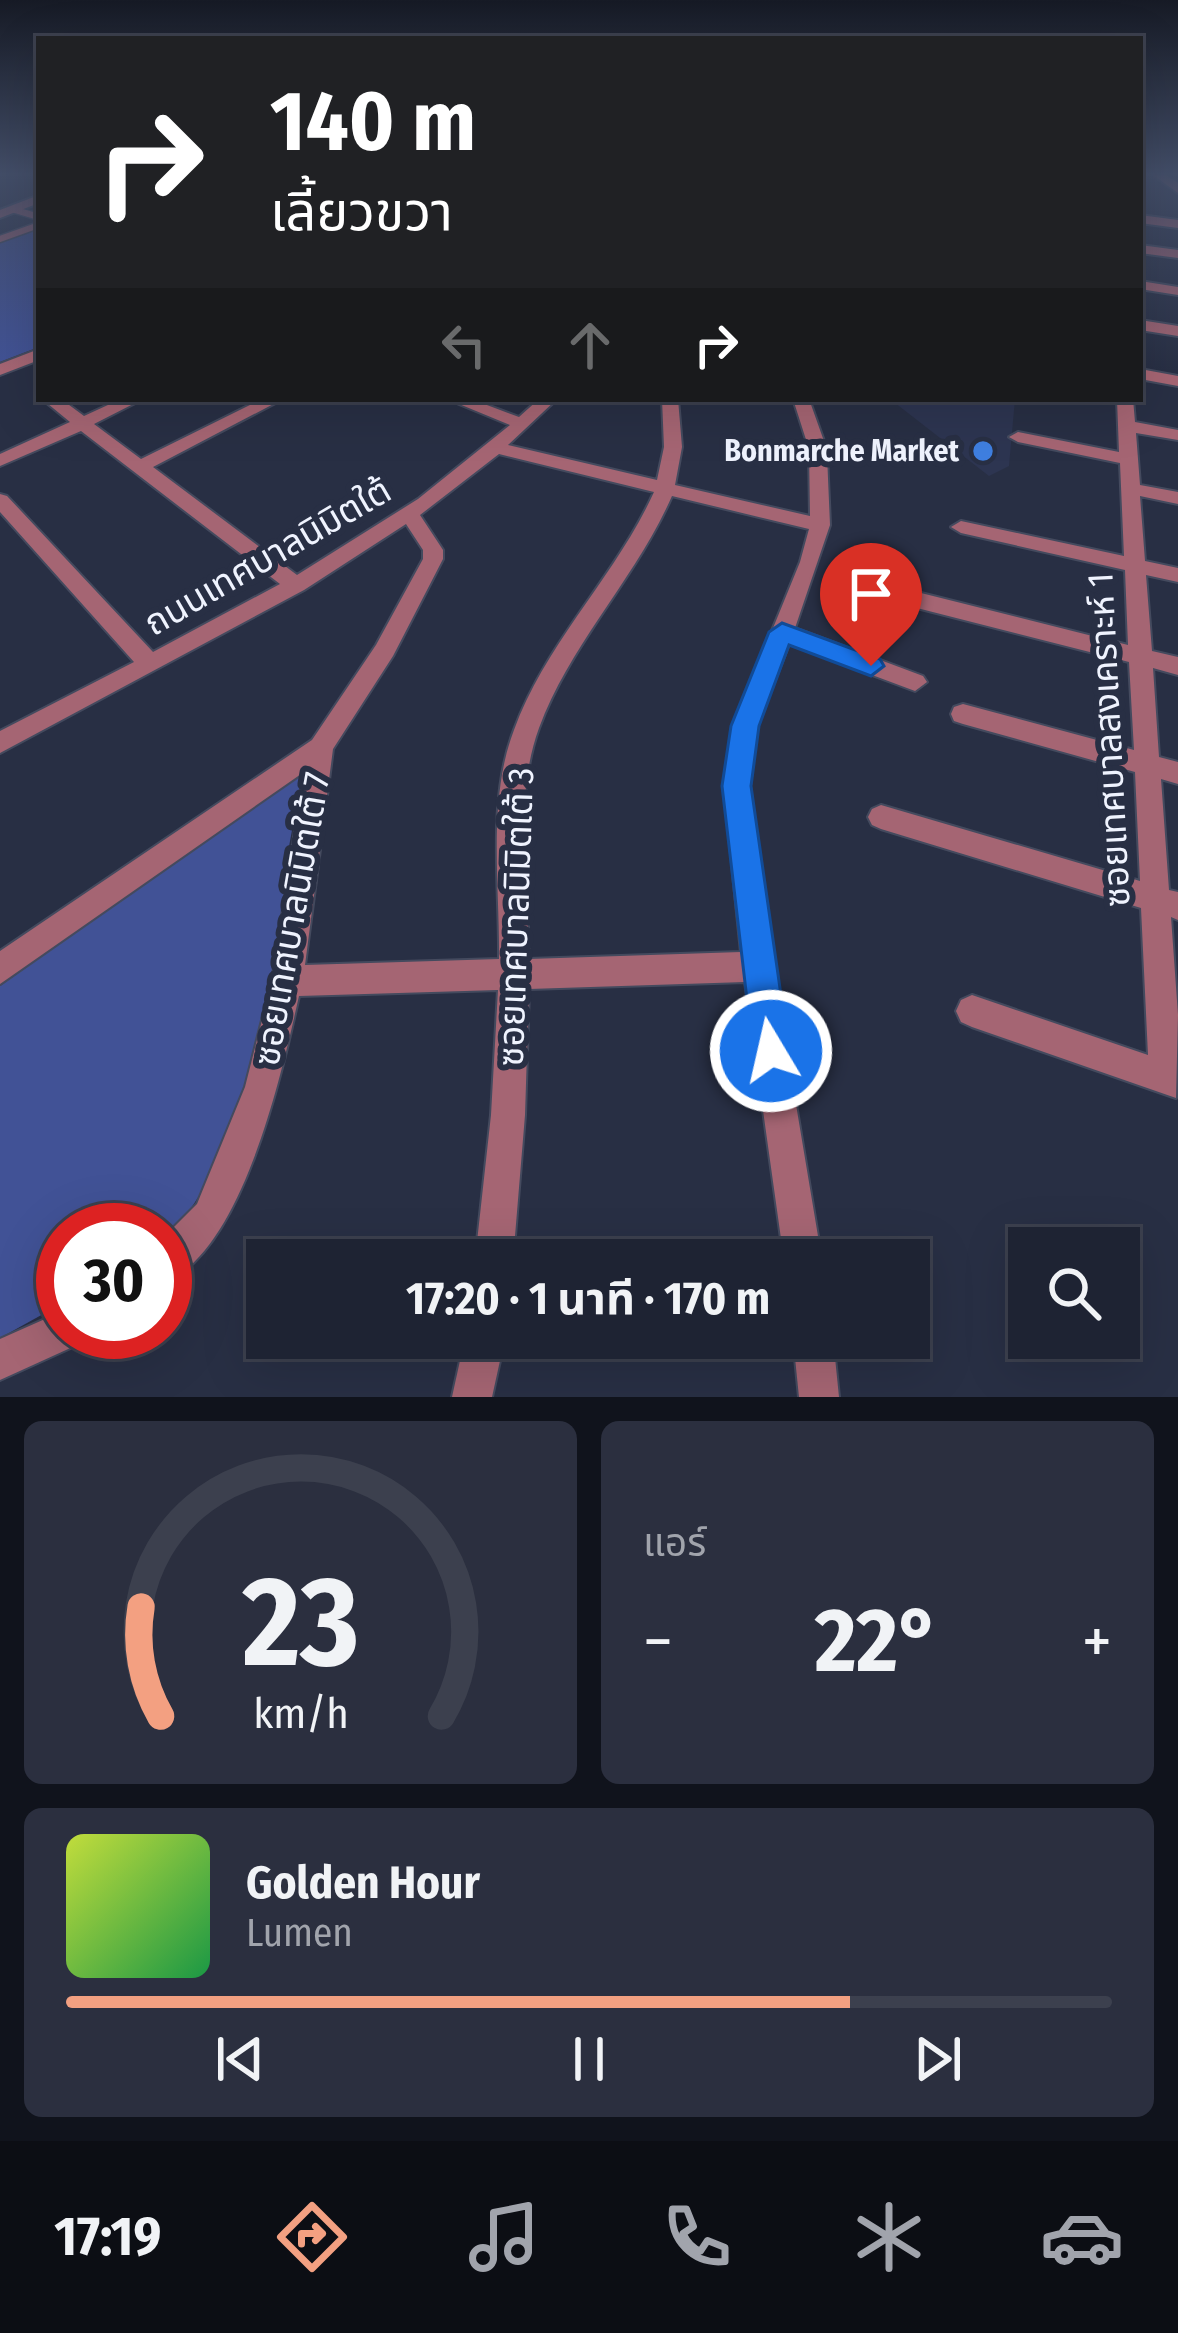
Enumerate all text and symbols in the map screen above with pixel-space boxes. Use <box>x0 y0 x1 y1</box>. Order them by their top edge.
text: 140 m <box>270 71 476 172</box>
icon: right <box>72 84 228 240</box>
text: เลี้ยวขวา <box>270 180 453 244</box>
icon: left <box>431 312 497 378</box>
icon: ahead <box>557 312 623 378</box>
icon: right <box>683 312 749 378</box>
place label: Bonmarche Market <box>724 433 959 469</box>
marker: Bonmarche Market <box>970 438 996 464</box>
street label: ถนนเทศบาลนิมิตใต้ <box>136 468 399 645</box>
pin <box>820 543 922 666</box>
icon: arrive <box>838 561 904 627</box>
street label: ซอยเทศบาลสงเคราะห์ 1 <box>1078 572 1140 908</box>
street label: ซอยเทศบาลนิมิตใต้ 3 <box>489 767 543 1067</box>
street label: ซอยเทศบาลนิมิตใต้ 7 <box>245 769 339 1069</box>
position arrow <box>708 988 834 1114</box>
speed limit sign: 30 <box>36 1203 192 1359</box>
map controls <box>1008 1227 1140 1359</box>
button: search <box>1008 1227 1140 1359</box>
text: 17:20 · 1 นาที · 170 m <box>406 1272 770 1326</box>
text: แอร์ <box>643 1520 706 1566</box>
text: 23 <box>241 1548 359 1698</box>
text: 22° <box>815 1587 940 1695</box>
text: − <box>643 1602 673 1681</box>
text: + <box>1082 1602 1112 1681</box>
text: km/h <box>253 1687 348 1738</box>
text: Golden Hour <box>246 1856 480 1910</box>
text: Lumen <box>246 1910 353 1956</box>
icon: previous <box>207 2026 273 2092</box>
icon: pause <box>556 2026 622 2092</box>
icon: next <box>905 2026 971 2092</box>
icon: directions <box>270 2195 354 2279</box>
icon: music <box>462 2195 546 2279</box>
icon: phone <box>655 2195 739 2279</box>
icon: climate <box>847 2195 931 2279</box>
icon: car <box>1040 2195 1124 2279</box>
text: 17:19 <box>54 2205 161 2269</box>

